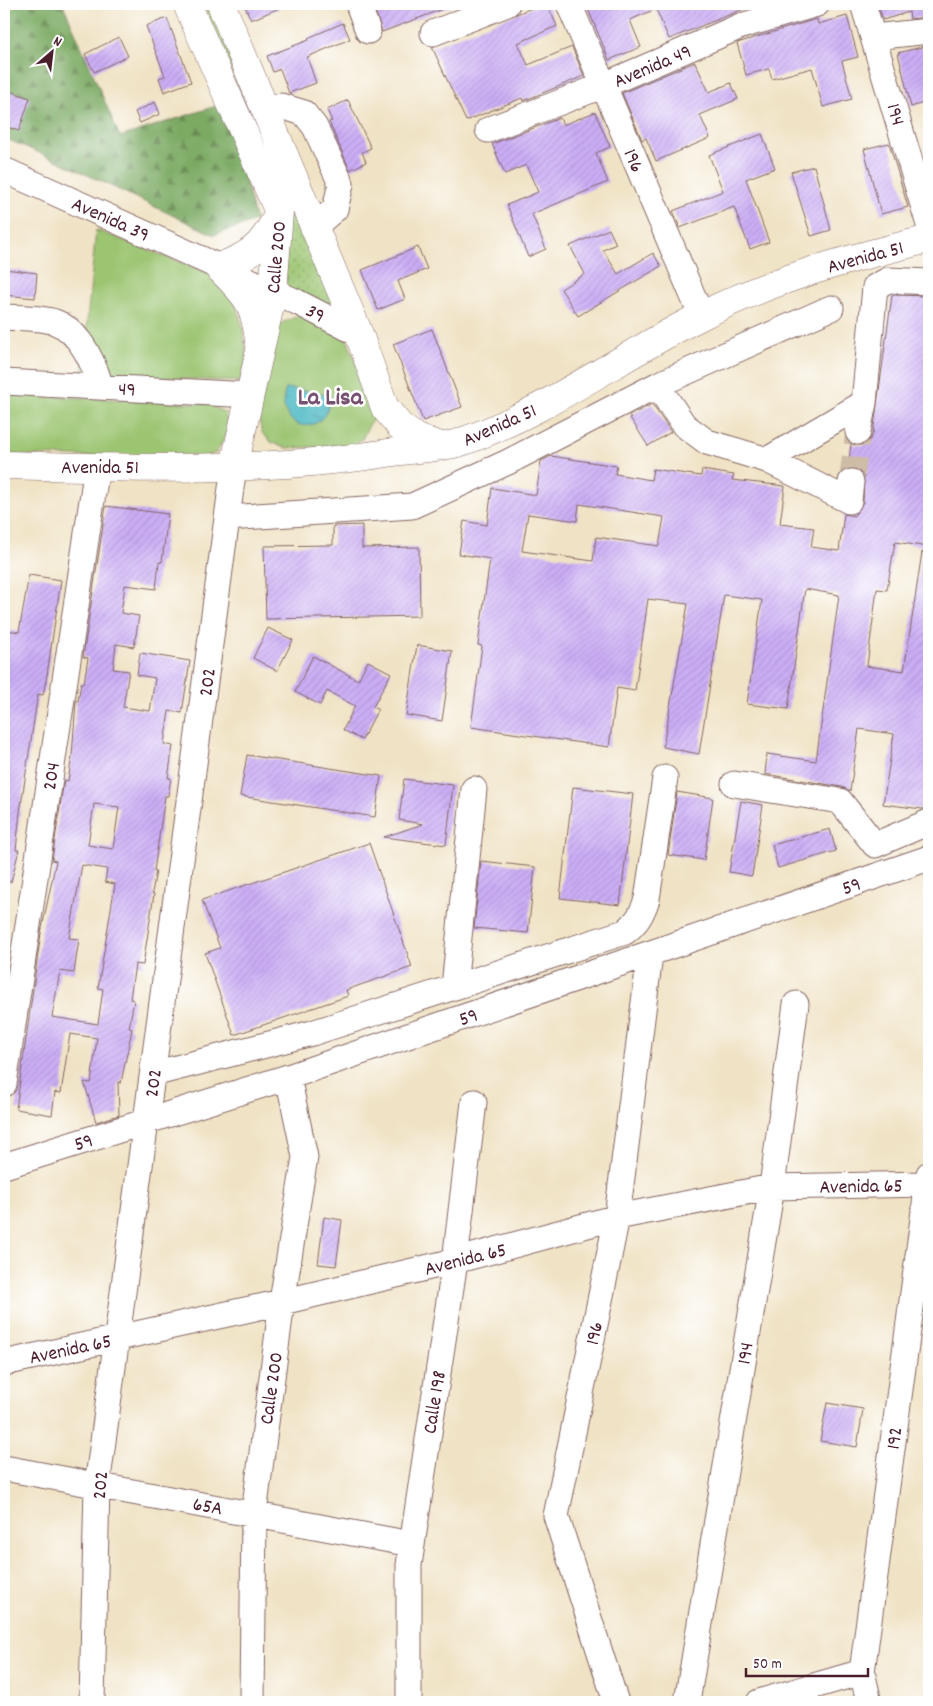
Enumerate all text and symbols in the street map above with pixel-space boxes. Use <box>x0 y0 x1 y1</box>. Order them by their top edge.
north arrow <box>28 28 78 78</box>
text: N <box>49 32 65 53</box>
street label: Avenida 49 <box>610 39 696 97</box>
street label: 194 <box>878 100 911 129</box>
street label: 196 <box>615 145 650 178</box>
street label: Avenida 39 <box>66 191 153 250</box>
street label: Calle 200 <box>261 220 295 295</box>
street label: Avenida 51 <box>825 235 907 283</box>
street label: 39 <box>300 298 329 331</box>
street label: 49 <box>117 377 136 405</box>
district label: La Lisa <box>298 381 364 417</box>
street label: Avenida 51 <box>459 398 542 455</box>
street label: Avenida 51 <box>61 455 139 483</box>
street label: 202 <box>193 666 225 698</box>
street label: 204 <box>37 760 69 792</box>
street label: 59 <box>839 872 865 904</box>
street label: 59 <box>456 1003 482 1035</box>
street label: 202 <box>139 1067 171 1099</box>
street label: 59 <box>71 1128 97 1160</box>
street label: Avenida 65 <box>819 1173 903 1203</box>
street label: Avenida 65 <box>422 1237 510 1285</box>
street label: 196 <box>580 1319 612 1348</box>
street label: Avenida 65 <box>27 1329 114 1373</box>
street label: 194 <box>731 1340 762 1366</box>
street label: Calle 200 <box>254 1350 292 1426</box>
street label: Calle 198 <box>417 1369 455 1436</box>
street label: 192 <box>881 1425 911 1451</box>
street label: 202 <box>87 1470 117 1501</box>
street label: 65A <box>190 1492 225 1524</box>
scale bar <box>746 1646 868 1678</box>
text: 50 m <box>753 1654 782 1676</box>

